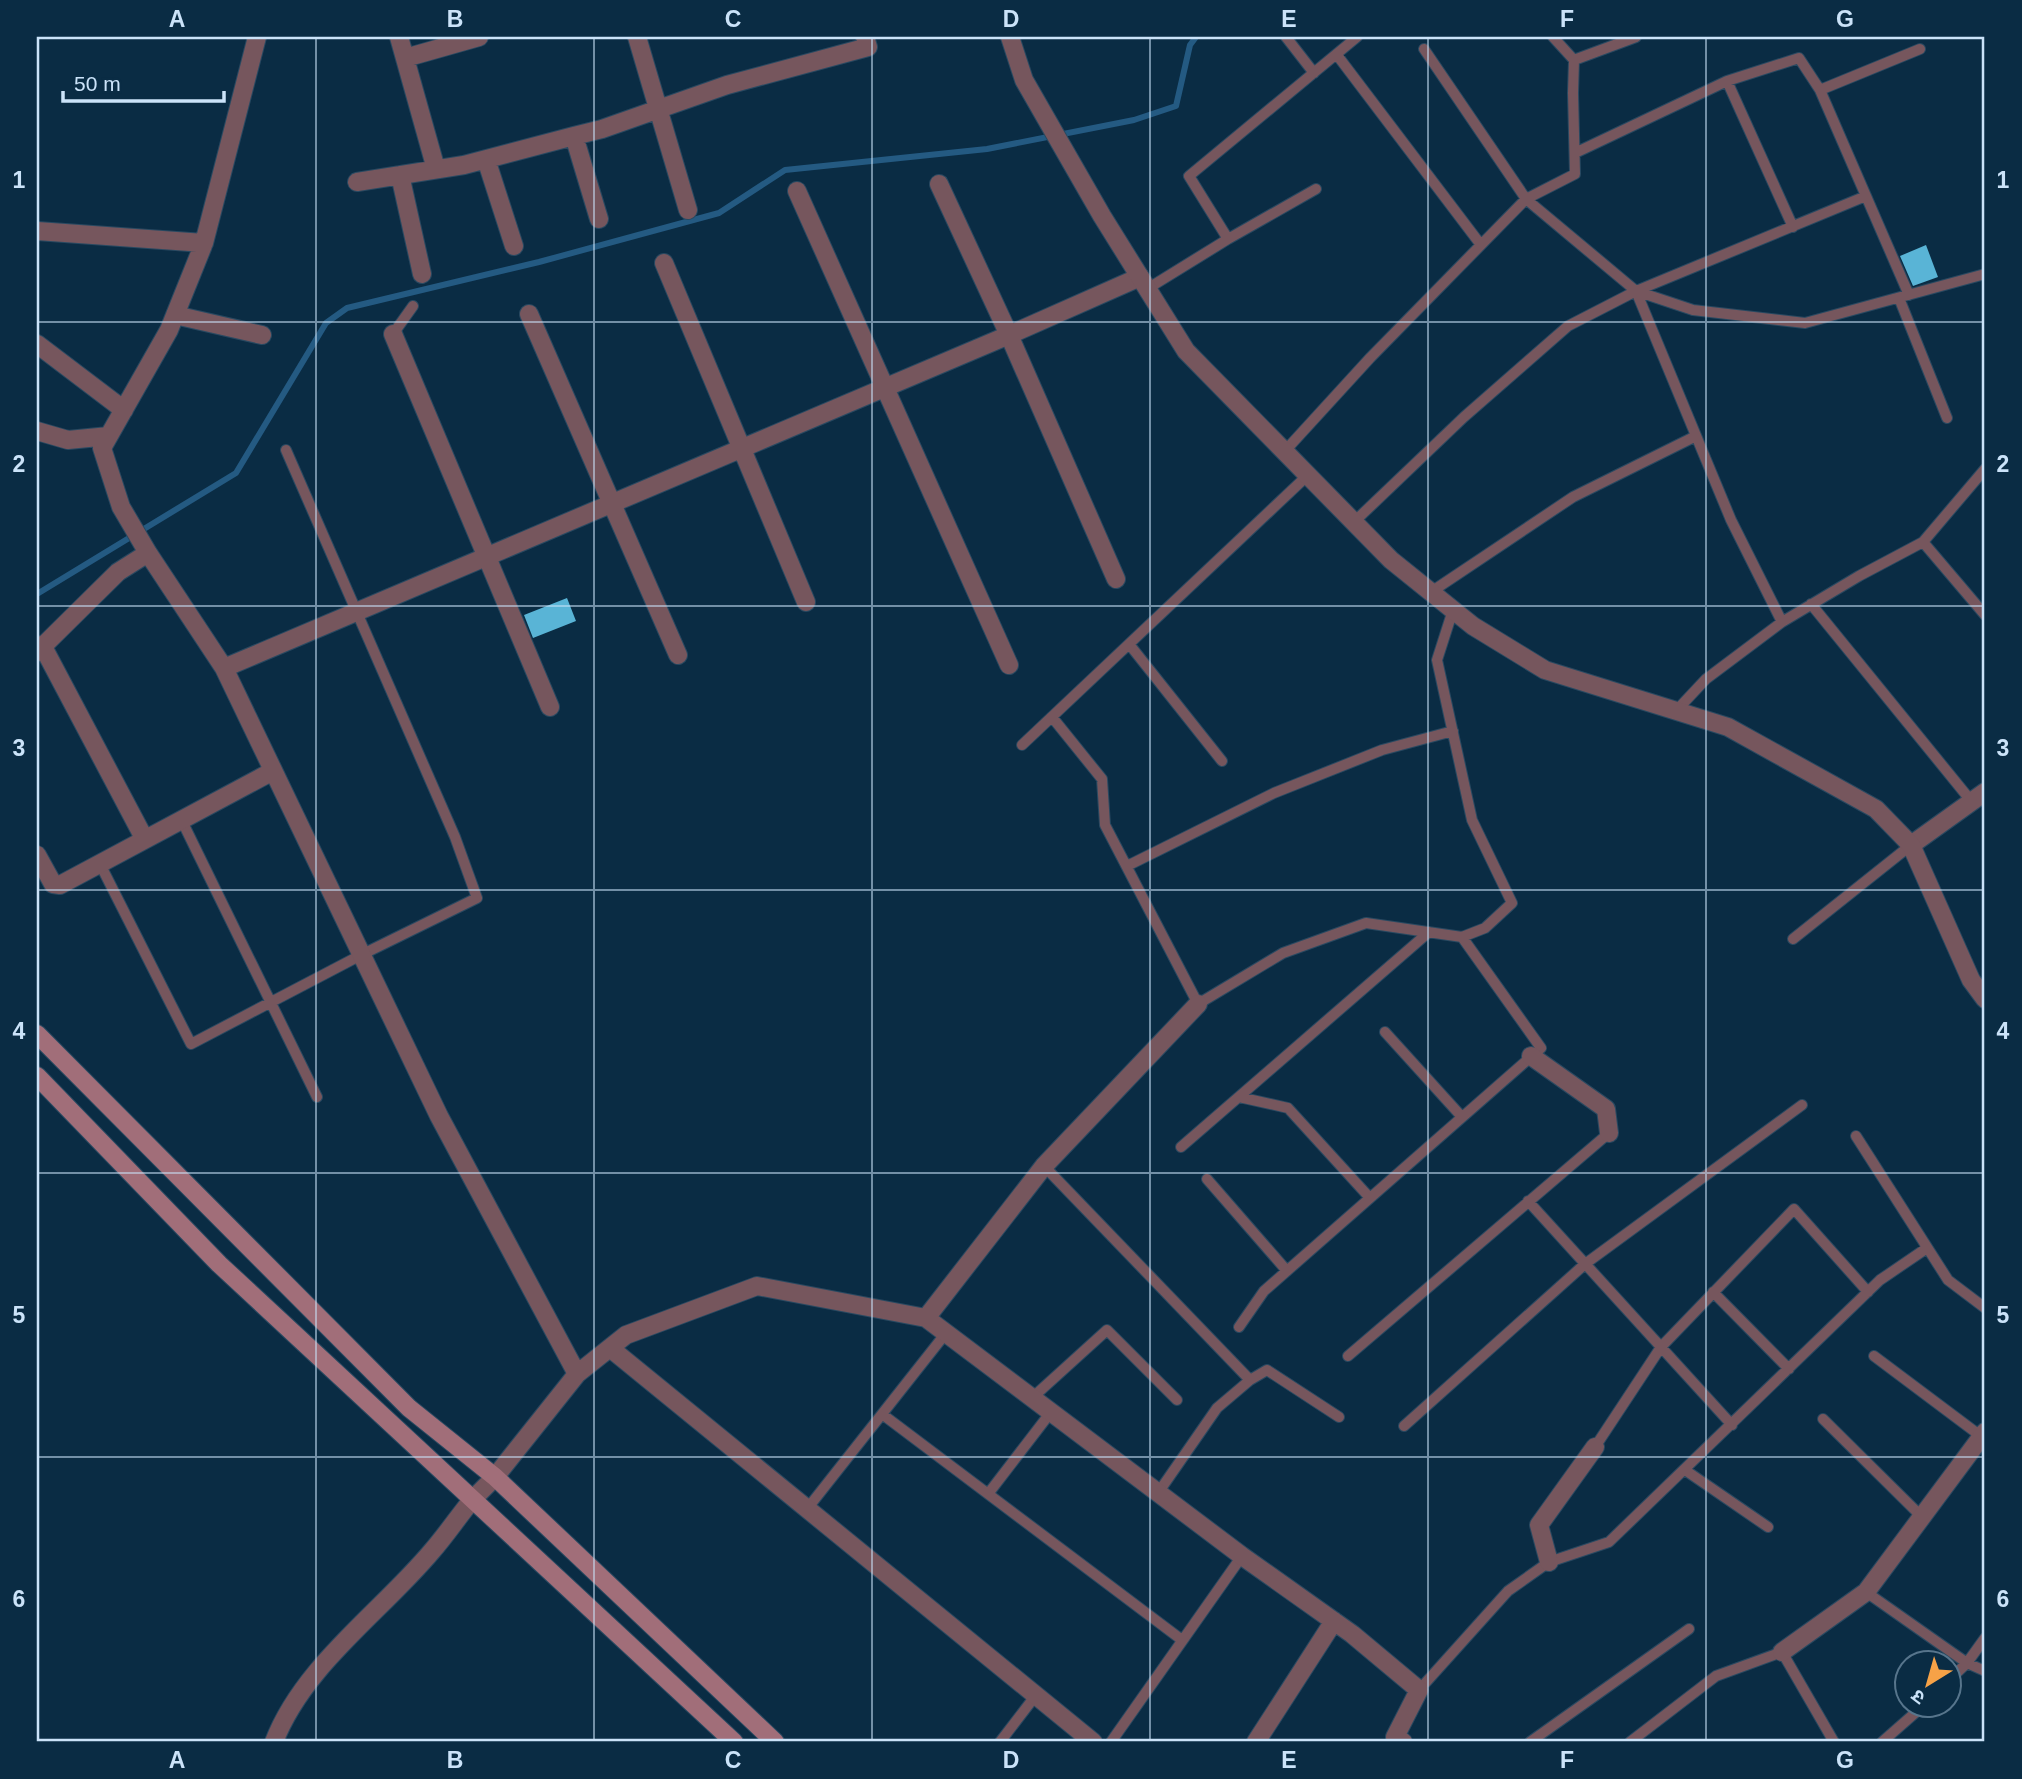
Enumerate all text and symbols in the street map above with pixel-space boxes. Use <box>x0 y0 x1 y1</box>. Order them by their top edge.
text: A <box>169 6 185 32</box>
text: B <box>447 6 463 32</box>
text: C <box>725 6 741 32</box>
text: D <box>1003 6 1019 32</box>
text: E <box>1281 6 1297 32</box>
text: F <box>1560 6 1574 32</box>
text: G <box>1836 6 1854 32</box>
scale bar <box>63 60 224 104</box>
text: 50 m <box>74 72 121 95</box>
text: 1 <box>13 167 26 193</box>
text: 1 <box>1997 167 2010 193</box>
text: 2 <box>13 451 25 477</box>
text: 2 <box>1997 451 2009 477</box>
text: 3 <box>13 735 25 761</box>
text: 3 <box>1997 735 2009 761</box>
text: 4 <box>13 1018 26 1044</box>
text: 4 <box>1997 1018 2010 1044</box>
text: 5 <box>13 1302 26 1328</box>
text: 5 <box>1997 1302 2010 1328</box>
text: 6 <box>13 1586 25 1612</box>
text: 6 <box>1997 1586 2009 1612</box>
north arrow <box>1892 1650 1962 1720</box>
text: उ <box>1907 1685 1929 1709</box>
text: A <box>169 1747 185 1773</box>
text: B <box>447 1747 463 1773</box>
text: C <box>725 1747 741 1773</box>
text: D <box>1003 1747 1019 1773</box>
text: E <box>1281 1747 1297 1773</box>
text: F <box>1560 1747 1574 1773</box>
text: G <box>1836 1747 1854 1773</box>

